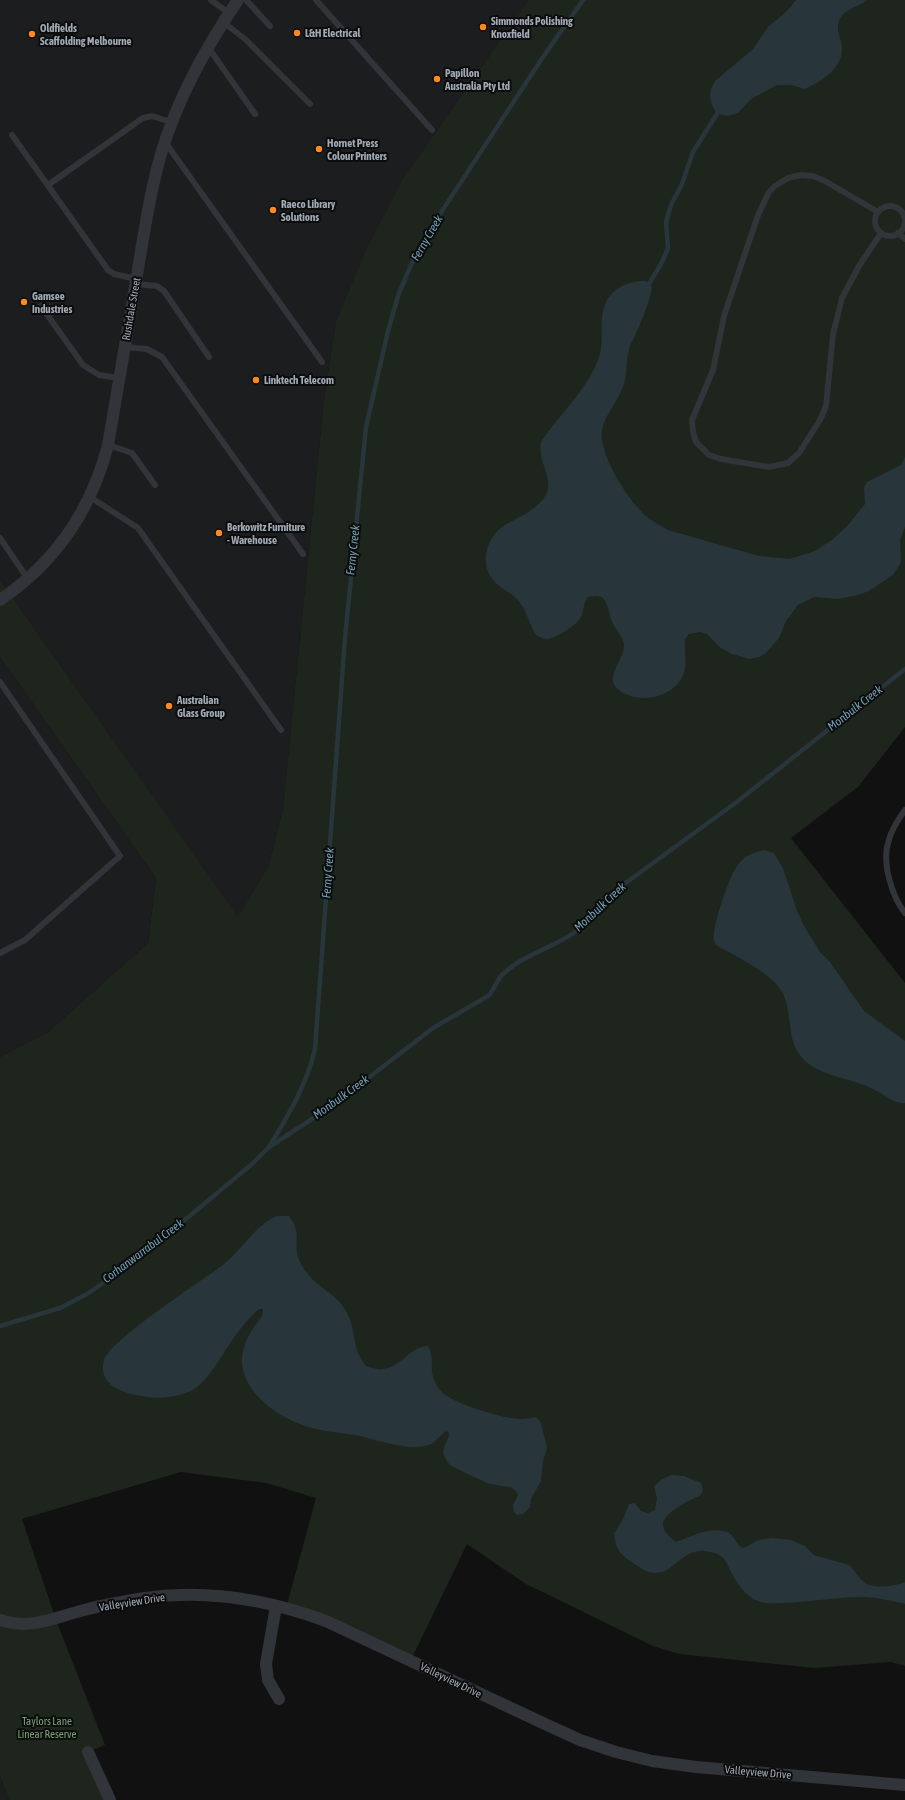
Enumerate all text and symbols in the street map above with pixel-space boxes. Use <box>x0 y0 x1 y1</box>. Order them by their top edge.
place label: Simmonds Polishing Knoxfield <box>491 15 573 40</box>
place label: Oldfields Scaffolding Melbourne <box>40 22 132 47</box>
marker: Simmonds Polishing Knoxfield <box>478 22 488 32</box>
place label: L&H Electrical <box>305 27 362 39</box>
marker: L&H Electrical <box>292 28 302 38</box>
marker: Oldfields Scaffolding Melbourne <box>27 29 37 39</box>
place label: Papillon Australia Pty Ltd <box>444 67 510 92</box>
marker: Papillon Australia Pty Ltd <box>432 74 442 84</box>
place label: Hornet Press Colour Printers <box>327 137 387 162</box>
marker: Hornet Press Colour Printers <box>314 144 324 154</box>
place label: Raeco Library Solutions <box>281 198 336 223</box>
marker: Raeco Library Solutions <box>268 205 278 215</box>
water label: Ferny Creek <box>408 212 446 263</box>
street label: Rushdale Street <box>120 277 142 341</box>
place label: Gamsee Industries <box>32 290 72 315</box>
marker: Gamsee Industries <box>19 297 29 307</box>
place label: Linktech Telecom <box>264 374 334 386</box>
marker: Linktech Telecom <box>251 375 261 385</box>
place label: Berkowitz Furniture - Warehouse <box>227 521 305 546</box>
water label: Ferny Creek <box>343 523 363 576</box>
marker: Berkowitz Furniture - Warehouse <box>214 528 224 538</box>
water label: Monbulk Creek <box>825 682 886 734</box>
place label: Australian Glass Group <box>176 694 225 719</box>
marker: Australian Glass Group <box>164 701 174 711</box>
water label: Ferny Creek <box>319 847 337 899</box>
water label: Monbulk Creek <box>571 879 629 934</box>
water label: Monbulk Creek <box>310 1072 372 1122</box>
water label: Corhanwarrabul Creek <box>100 1216 187 1286</box>
street label: Valleyview Drive <box>98 1591 166 1613</box>
street label: Valleyview Drive <box>418 1660 484 1700</box>
park label: Taylors Lane Linear Reserve <box>17 1715 77 1740</box>
street label: Valleyview Drive <box>724 1763 792 1781</box>

